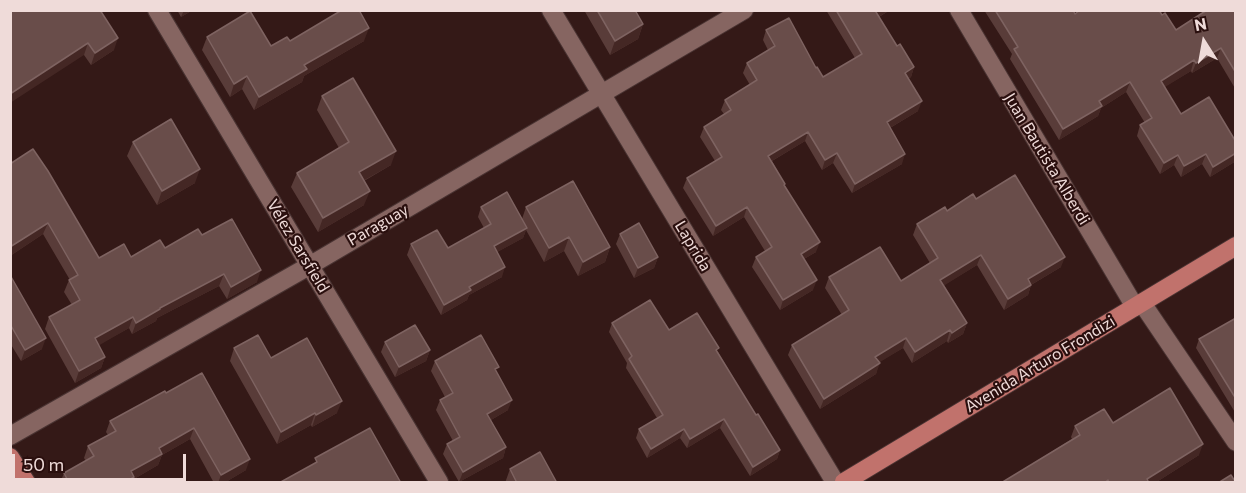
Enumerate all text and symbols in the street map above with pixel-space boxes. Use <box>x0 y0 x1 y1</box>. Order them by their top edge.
north arrow <box>1174 12 1234 72</box>
text: N <box>1193 13 1208 34</box>
street label: Juan Bautista Alberdi <box>1000 90 1094 228</box>
street label: Vélez Sarsfield <box>263 196 333 296</box>
street label: Paraguay <box>344 200 412 250</box>
street label: Laprida <box>671 217 715 275</box>
street label: Avenida Arturo Frondizi <box>962 312 1118 416</box>
scale bar <box>15 442 189 480</box>
text: 50 m <box>23 453 64 475</box>

